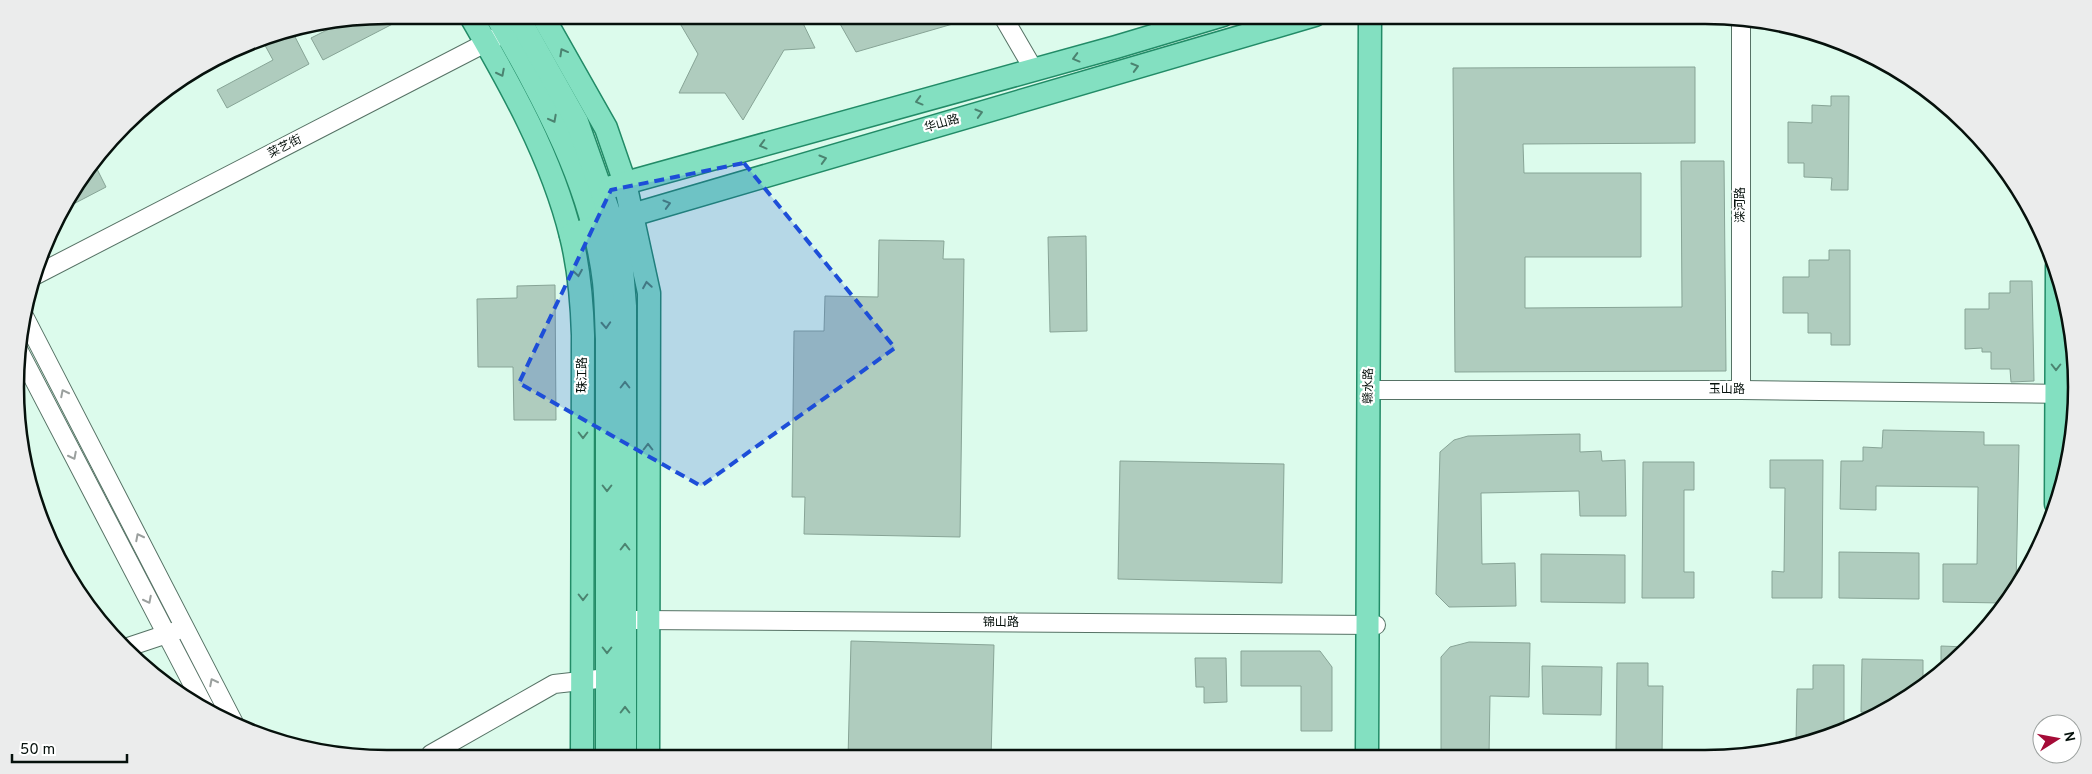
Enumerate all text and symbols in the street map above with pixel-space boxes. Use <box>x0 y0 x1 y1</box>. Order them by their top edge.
one-way arrow <box>559 48 569 57</box>
one-way arrow <box>1071 52 1080 63</box>
one-way arrow <box>1131 63 1139 73</box>
one-way arrow <box>495 68 505 77</box>
one-way arrow <box>916 96 924 106</box>
one-way arrow <box>975 109 983 119</box>
street label: 华山路 <box>922 111 962 137</box>
one-way arrow <box>547 114 557 123</box>
street label: 菜艺街 <box>265 132 305 162</box>
one-way arrow <box>759 139 767 149</box>
one-way arrow <box>819 154 827 164</box>
street label: 滦河路 <box>1733 187 1749 223</box>
one-way arrow <box>663 200 671 210</box>
one-way arrow <box>572 268 582 277</box>
one-way arrow <box>643 280 653 289</box>
one-way arrow <box>601 322 612 330</box>
street label: 珠江路 <box>575 357 591 393</box>
one-way arrow <box>2051 364 2061 372</box>
street label: 赣水路 <box>1361 368 1377 404</box>
one-way arrow <box>620 380 630 388</box>
street label: 玉山路 <box>1709 382 1745 398</box>
one-way arrow <box>60 390 70 399</box>
one-way arrow <box>578 432 588 439</box>
one-way arrow <box>643 443 653 450</box>
one-way arrow <box>67 451 77 460</box>
one-way arrow <box>602 484 612 492</box>
one-way arrow <box>135 534 145 543</box>
one-way arrow <box>620 543 630 550</box>
one-way arrow <box>578 594 588 602</box>
one-way arrow <box>142 595 152 604</box>
street label: 锦山路 <box>983 615 1019 631</box>
one-way arrow <box>602 647 612 655</box>
one-way arrow <box>209 678 219 687</box>
one-way arrow <box>620 705 630 713</box>
north arrow <box>2032 714 2082 764</box>
text: N <box>2059 730 2078 743</box>
scale bar <box>12 732 128 764</box>
text: 50 m <box>20 741 55 760</box>

